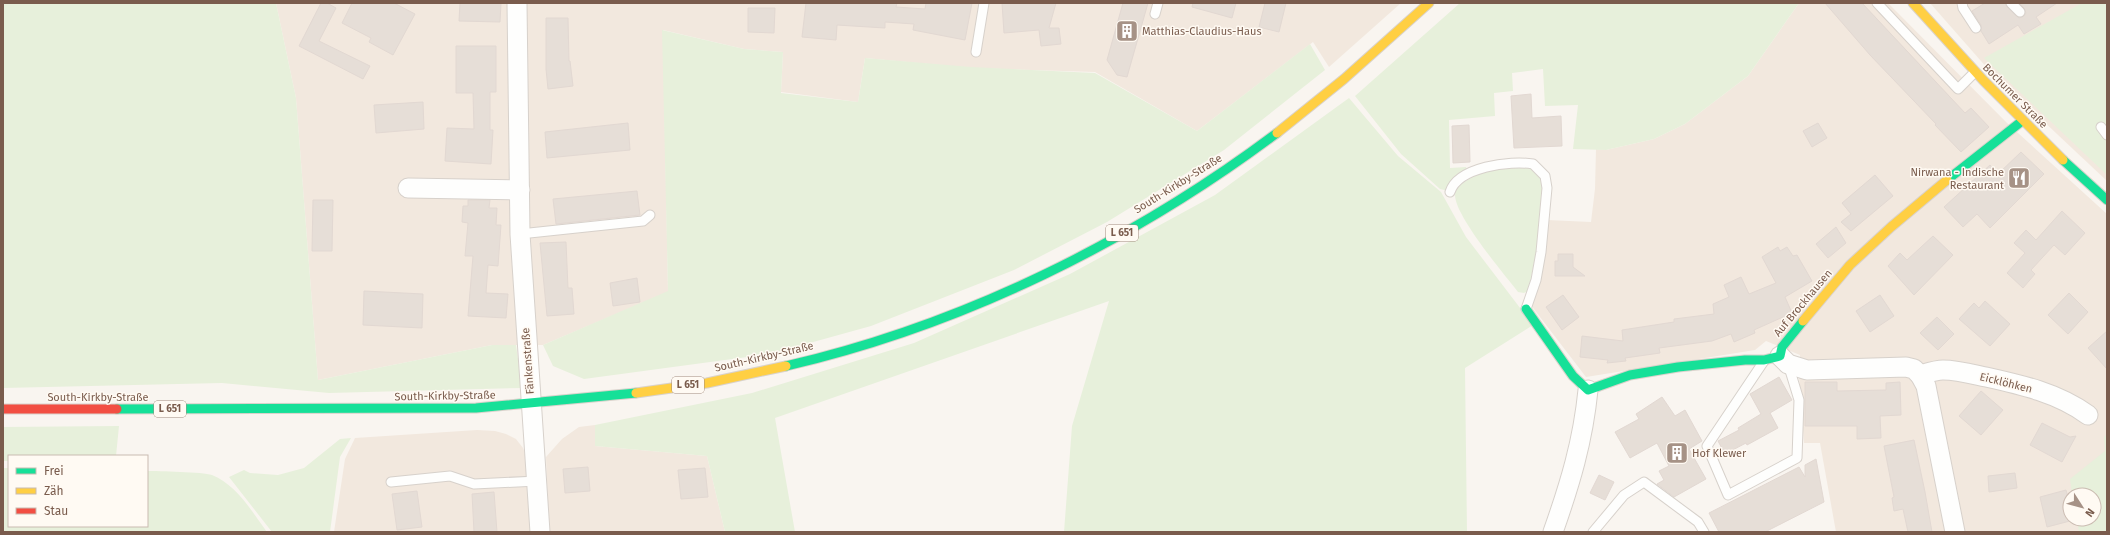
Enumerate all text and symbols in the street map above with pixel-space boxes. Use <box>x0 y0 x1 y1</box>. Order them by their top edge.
building icon: Matthias-Claudius-Haus <box>1114 18 1140 44</box>
place label: Matthias-Claudius-Haus <box>1142 25 1262 38</box>
street label: Bochumer Straße <box>1980 61 2050 131</box>
street label: South-Kirkby-Straße <box>1132 152 1224 216</box>
restaurant icon: Nirwana - Indische Restaurant <box>2006 165 2032 191</box>
place label: Nirwana - Indische Restaurant <box>1911 166 2004 192</box>
road number: L 651 <box>1106 225 1138 241</box>
street label: Auf Brockhausen <box>1771 267 1835 339</box>
street label: Fänkenstraße <box>519 327 537 395</box>
street label: South-Kirkby-Straße <box>713 339 815 375</box>
street label: Eicklöhken <box>1978 370 2034 396</box>
road number: L 651 <box>672 377 704 393</box>
street label: South-Kirkby-Straße <box>394 389 496 403</box>
street label: South-Kirkby-Straße <box>47 391 149 404</box>
road number: L 651 <box>154 401 186 417</box>
building icon: Hof Klewer <box>1664 440 1690 466</box>
place label: Hof Klewer <box>1692 447 1747 460</box>
legend <box>8 455 148 527</box>
text: Frei <box>44 464 64 478</box>
text: Zäh <box>44 484 64 498</box>
north arrow <box>2062 487 2102 527</box>
text: Stau <box>44 504 68 518</box>
text: N <box>2082 506 2097 519</box>

